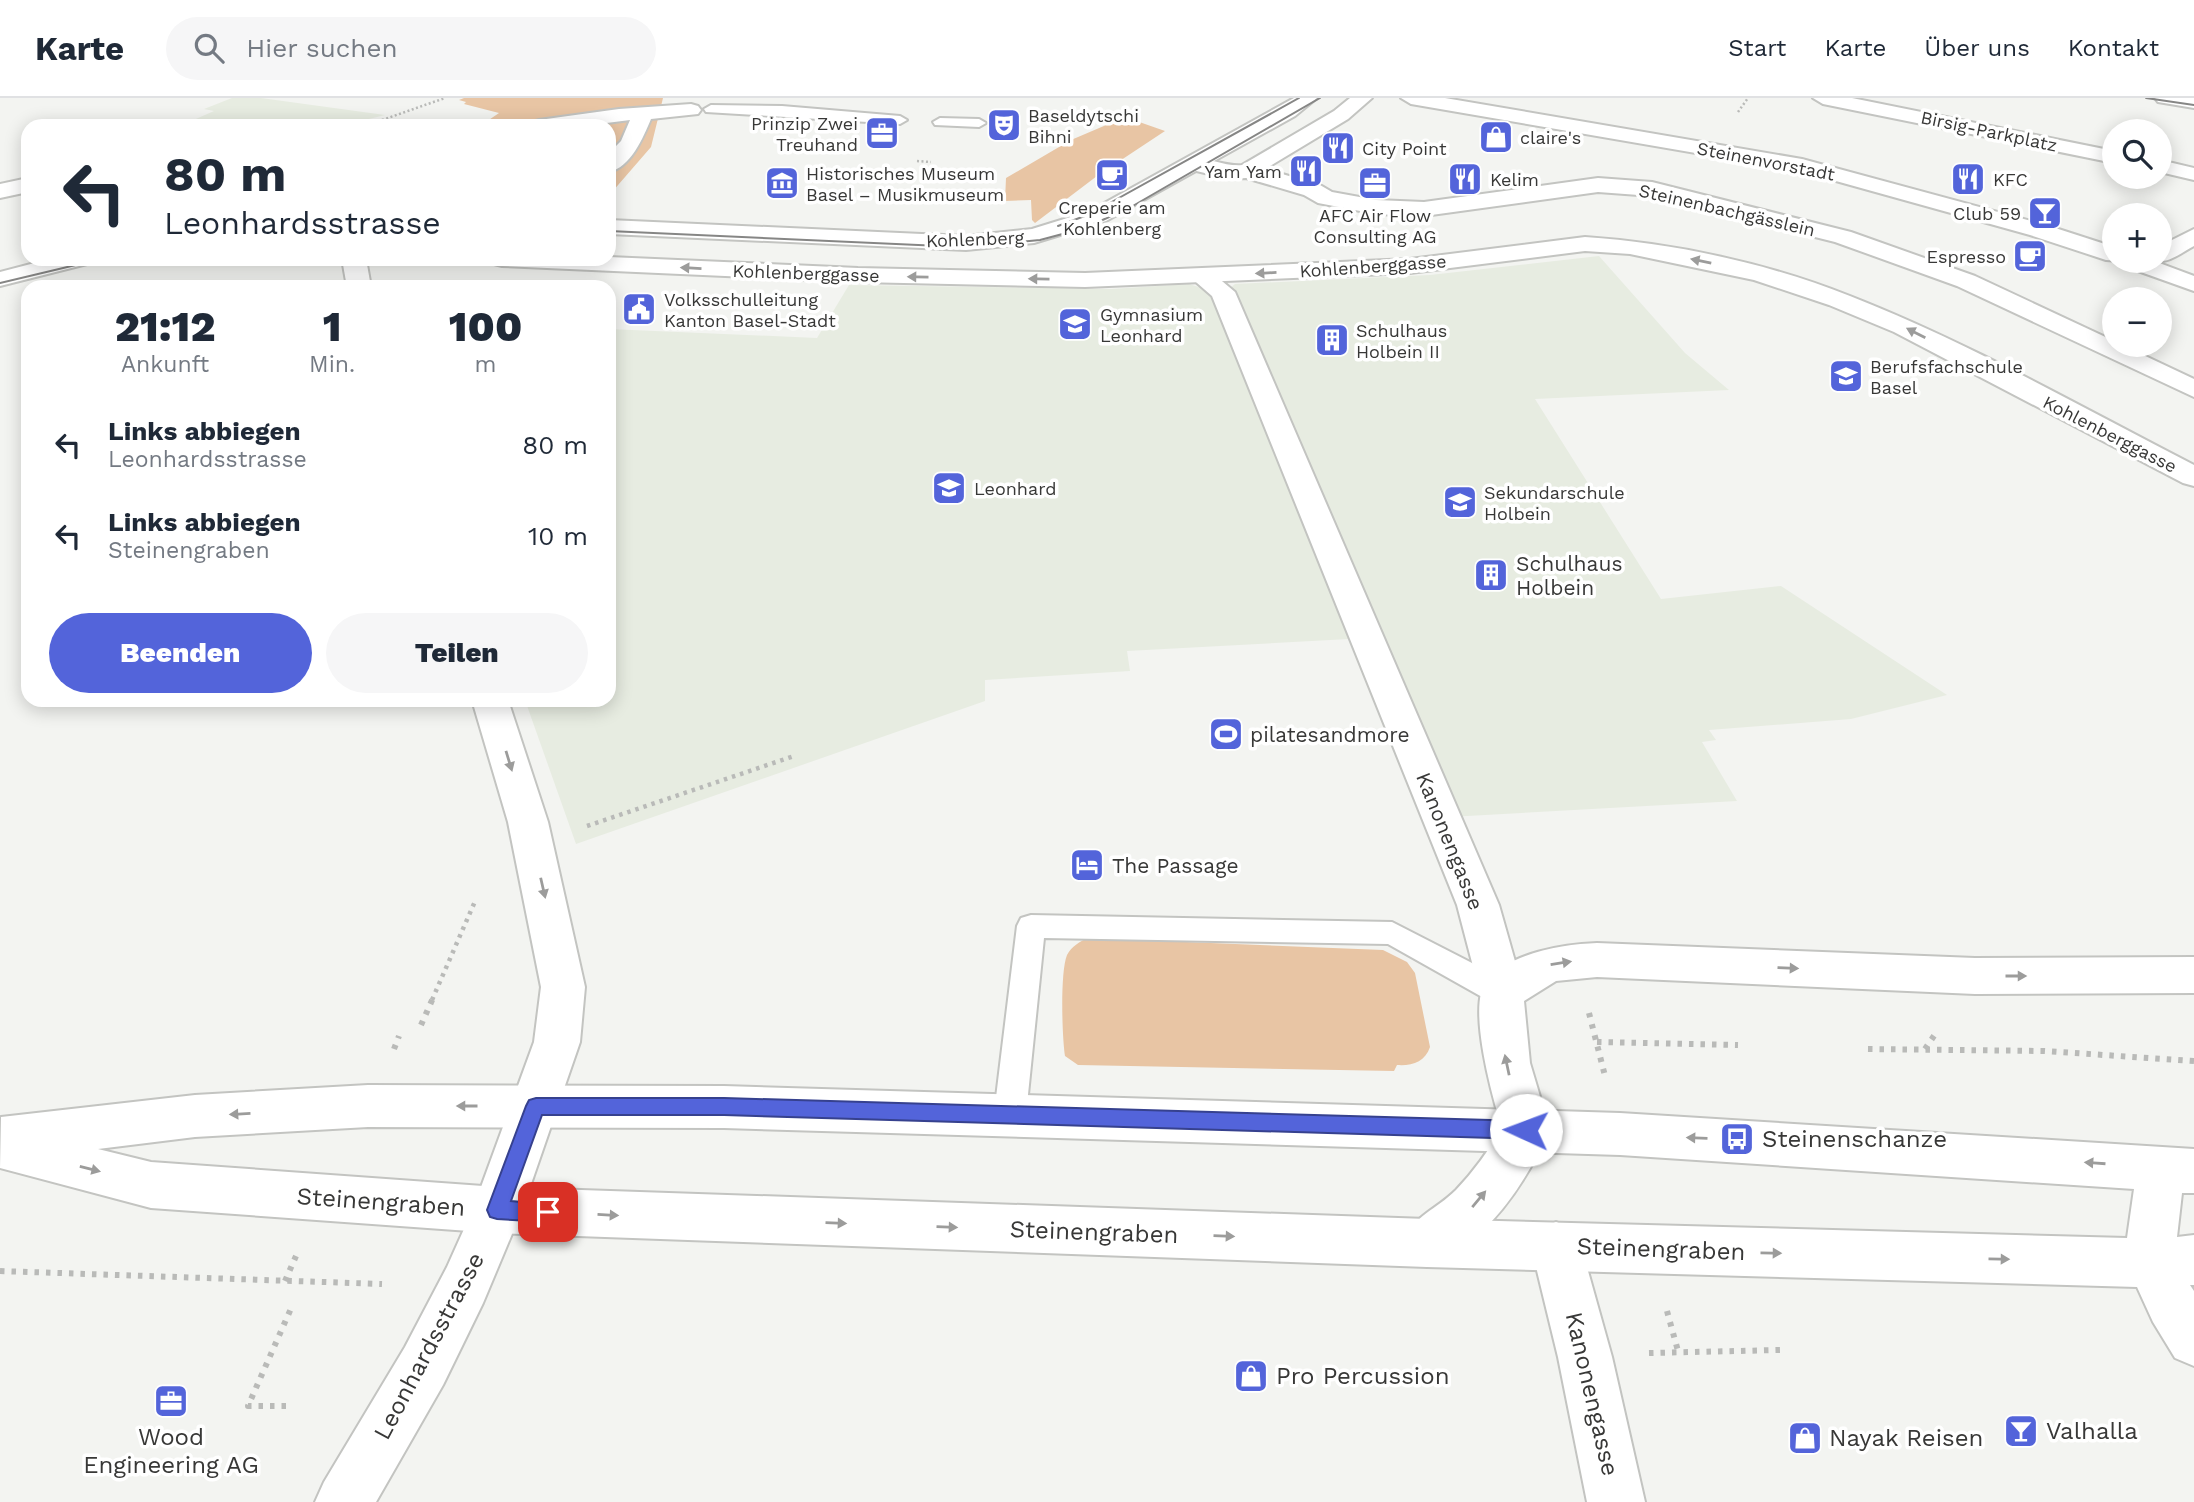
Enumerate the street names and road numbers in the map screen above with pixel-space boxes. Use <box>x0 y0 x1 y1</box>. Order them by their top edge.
street label: Birsig-Parkplatz <box>1919 106 2059 156</box>
street label: Steinenvorstadt <box>1695 137 1837 185</box>
street label: Steinenbachgässlein <box>1637 180 1817 240</box>
street label: Kohlenberg <box>926 227 1025 251</box>
street label: Kohlenberggasse <box>1299 250 1447 282</box>
street label: Kohlenberggasse <box>732 260 880 286</box>
street label: Kohlenberggasse <box>2040 391 2180 477</box>
street label: Kanonengasse <box>1411 768 1489 914</box>
street label: Steinengraben <box>296 1182 466 1222</box>
street label: Steinengraben <box>1009 1215 1179 1249</box>
street label: Steinengraben <box>1576 1232 1746 1266</box>
street label: Leonhardsstrasse <box>368 1248 490 1444</box>
street label: Kanonengasse <box>1560 1309 1624 1479</box>

